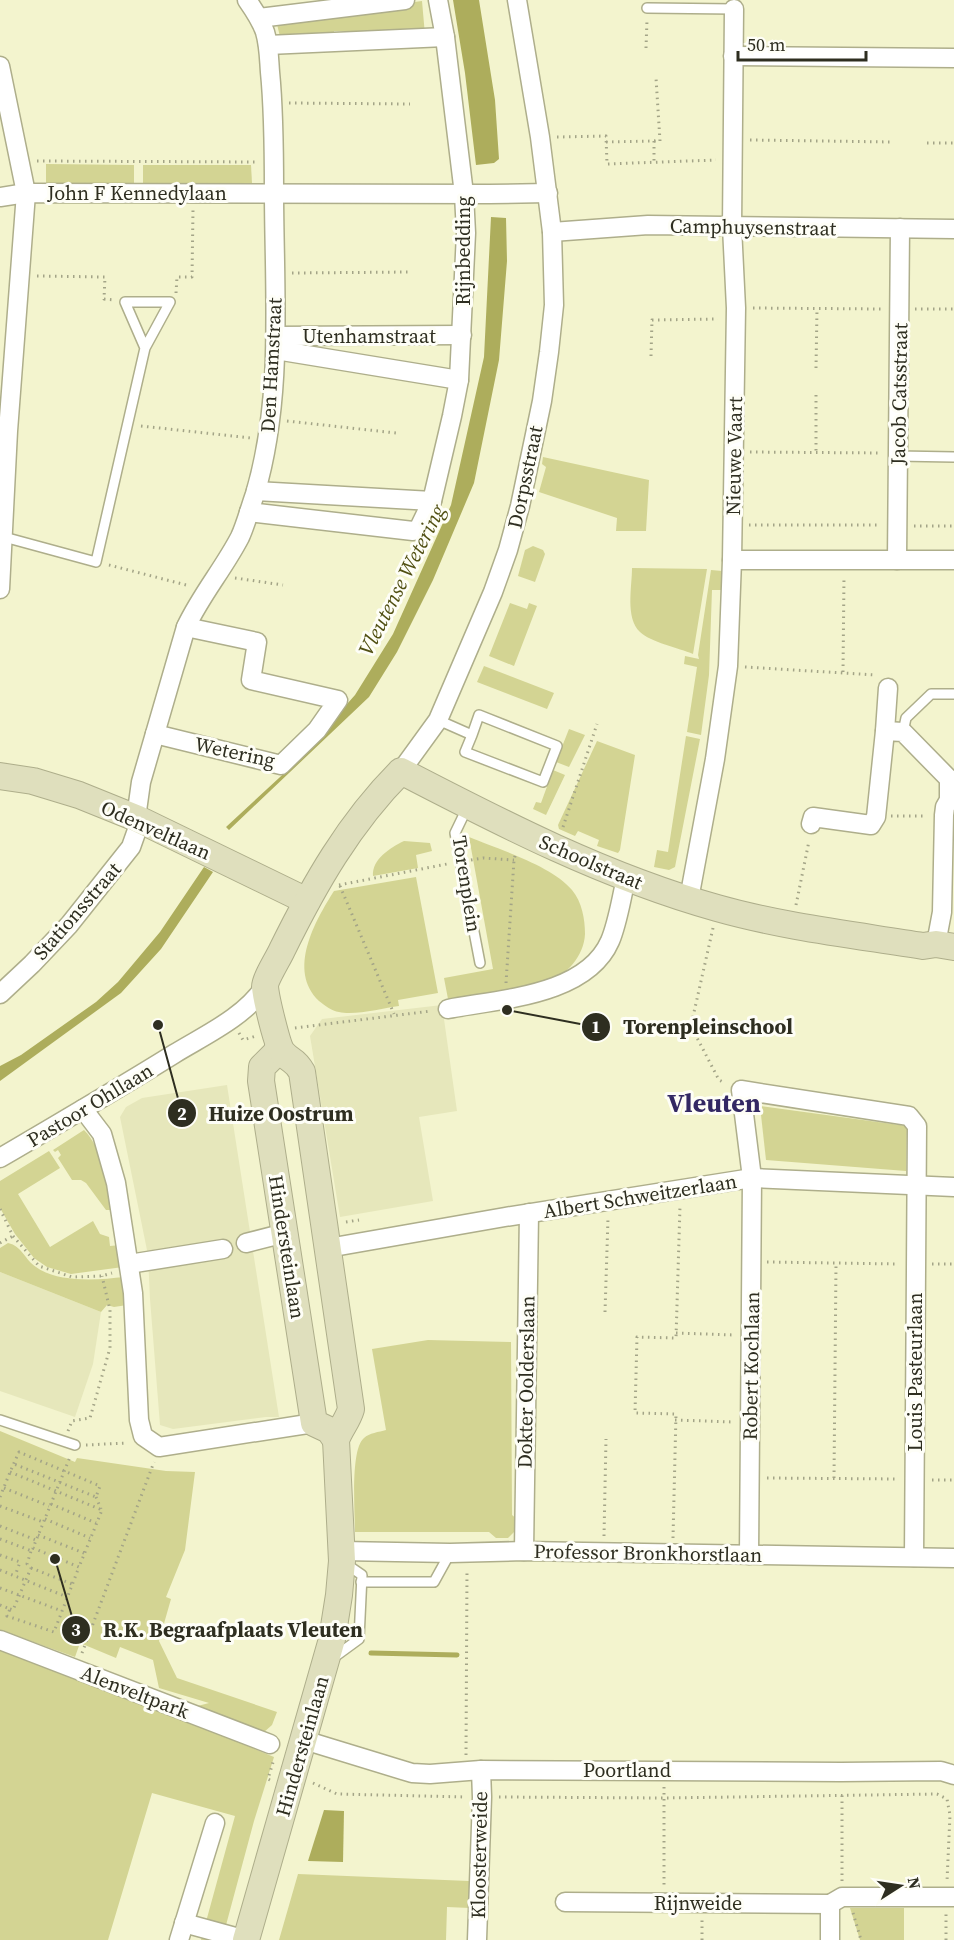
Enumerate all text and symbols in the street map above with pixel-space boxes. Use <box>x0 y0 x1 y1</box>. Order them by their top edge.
scale bar <box>738 24 866 62</box>
text: 50 m <box>747 32 785 57</box>
street label: John F Kennedylaan <box>46 179 227 207</box>
street label: Rijnbedding <box>449 196 477 306</box>
street label: Camphuysenstraat <box>670 212 837 242</box>
street label: Den Hamstraat <box>253 296 289 433</box>
street label: Utenhamstraat <box>302 322 436 350</box>
street label: Jacob Catsstraat <box>884 322 914 466</box>
street label: Nieuwe Vaart <box>719 396 749 516</box>
street label: Dorpsstraat <box>500 423 550 531</box>
water label: Vleutense Wetering <box>351 498 453 660</box>
street label: Wetering <box>192 730 278 774</box>
street label: Odenveltlaan <box>97 793 215 867</box>
street label: Schoolstraat <box>535 828 647 897</box>
street label: Torenplein <box>446 834 488 934</box>
street label: Stationsstraat <box>27 856 128 966</box>
callout: Torenpleinschool <box>581 1008 805 1047</box>
text: Torenpleinschool <box>623 1012 793 1041</box>
text: 1 <box>591 1014 601 1039</box>
street label: Pastoor Ohllaan <box>22 1056 158 1154</box>
district label: Vleuten <box>667 1085 761 1121</box>
callout: Huize Oostrum <box>167 1094 366 1133</box>
text: Huize Oostrum <box>208 1099 354 1128</box>
text: 2 <box>177 1101 187 1126</box>
street label: Albert Schweitzerlaan <box>541 1167 739 1225</box>
street label: Hindersteinlaan <box>262 1173 312 1321</box>
street label: Robert Kochlaan <box>736 1291 766 1441</box>
street label: Louis Pasteurlaan <box>901 1292 929 1452</box>
street label: Dokter Oolderslaan <box>510 1295 542 1469</box>
street label: Professor Bronkhorstlaan <box>533 1537 763 1569</box>
callout: R.K. Begraafplaats Vleuten <box>61 1610 375 1649</box>
text: R.K. Begraafplaats Vleuten <box>103 1615 363 1644</box>
text: 3 <box>71 1617 81 1642</box>
street label: Alenveltpark <box>77 1658 193 1726</box>
street label: Hindersteinlaan <box>269 1672 335 1820</box>
street label: Poortland <box>583 1756 672 1784</box>
street label: Kloosterweide <box>464 1791 494 1919</box>
north arrow <box>870 1856 930 1916</box>
text: N <box>903 1875 927 1891</box>
street label: Rijnweide <box>654 1889 742 1917</box>

